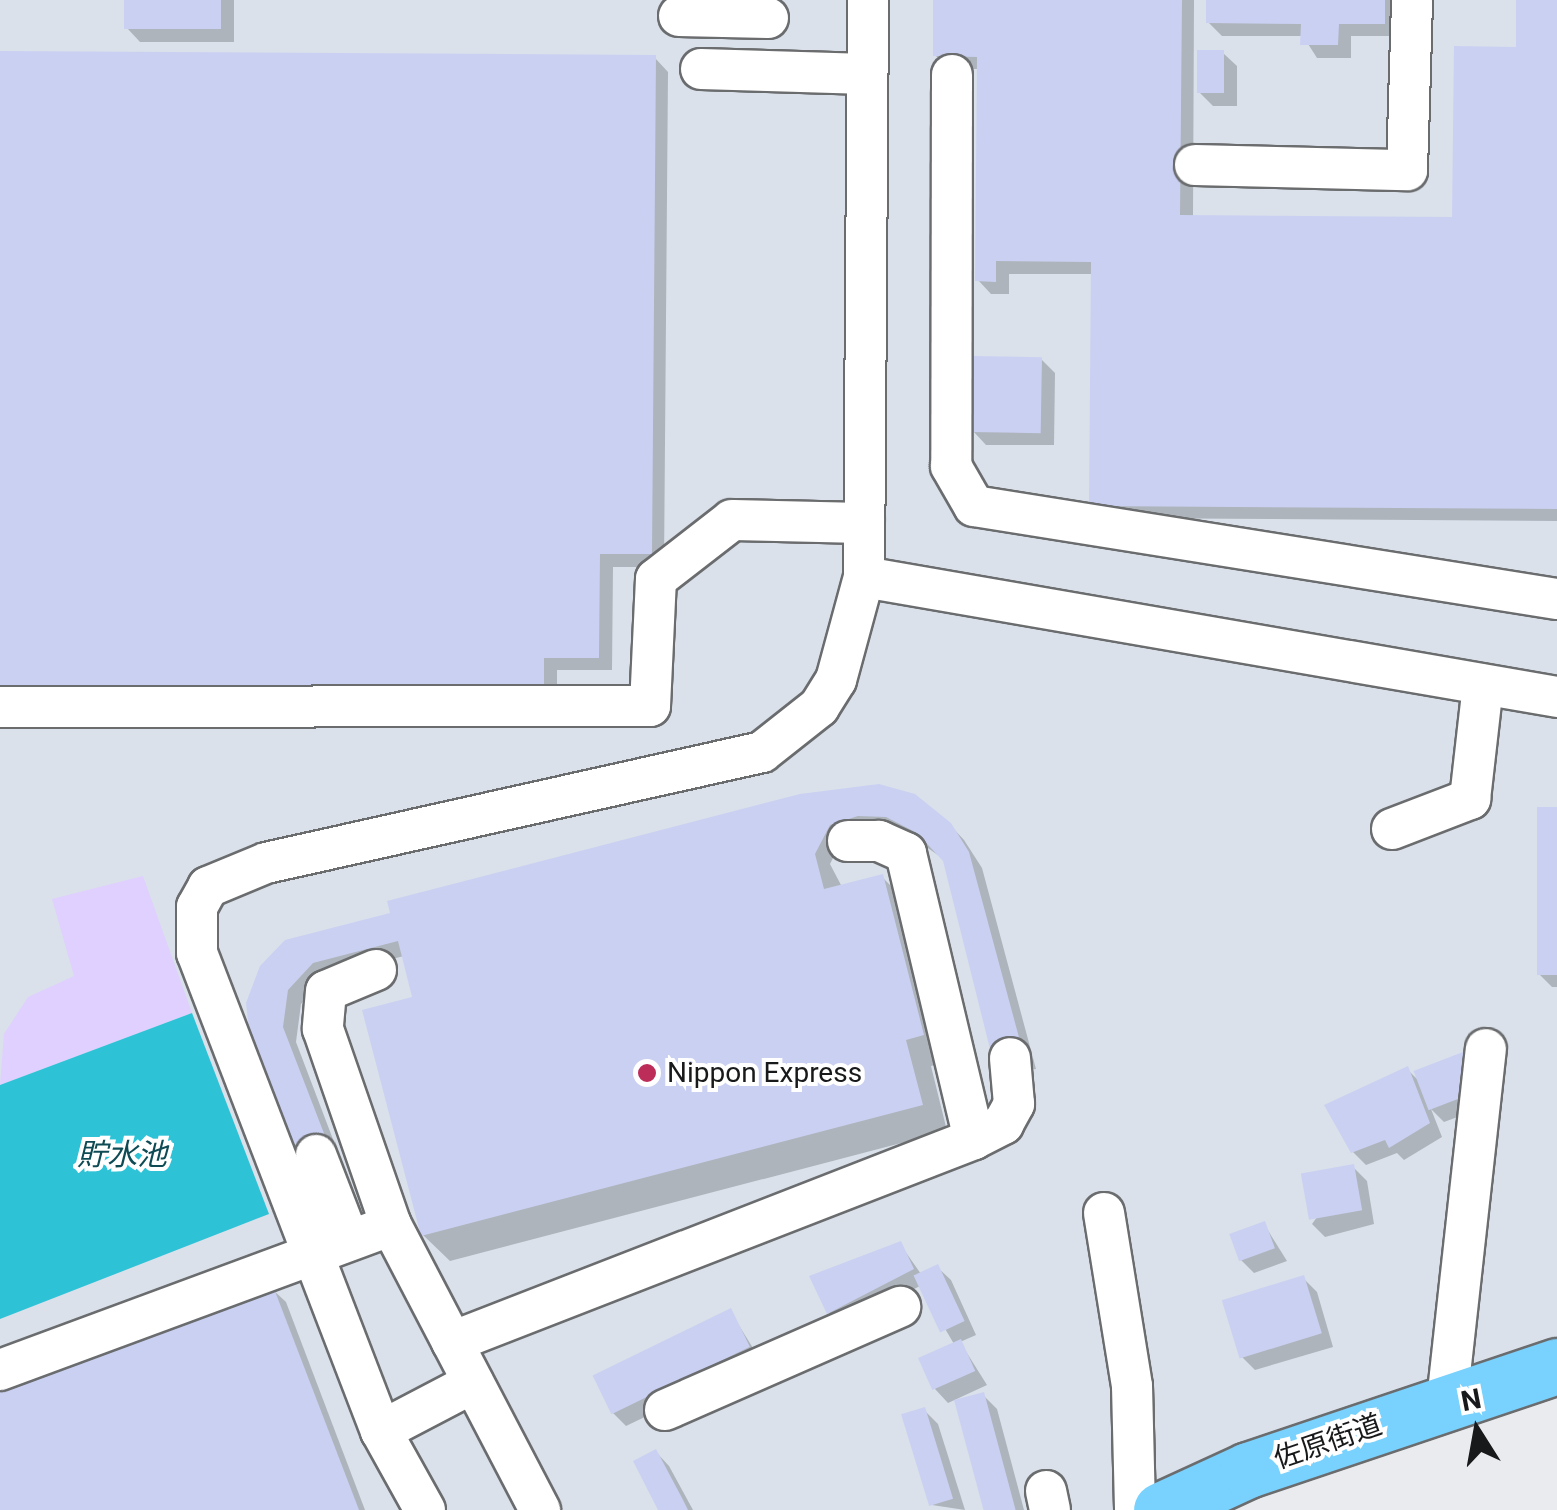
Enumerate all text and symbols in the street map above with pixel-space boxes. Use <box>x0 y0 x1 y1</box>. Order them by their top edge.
place label: Nippon Express <box>667 1056 862 1090</box>
marker: Nippon Express <box>636 1062 658 1084</box>
water label: 貯水池 <box>77 1137 167 1173</box>
north arrow <box>1427 1380 1527 1480</box>
text: N <box>1458 1382 1484 1418</box>
street label: 佐原街道 <box>1270 1408 1386 1476</box>

